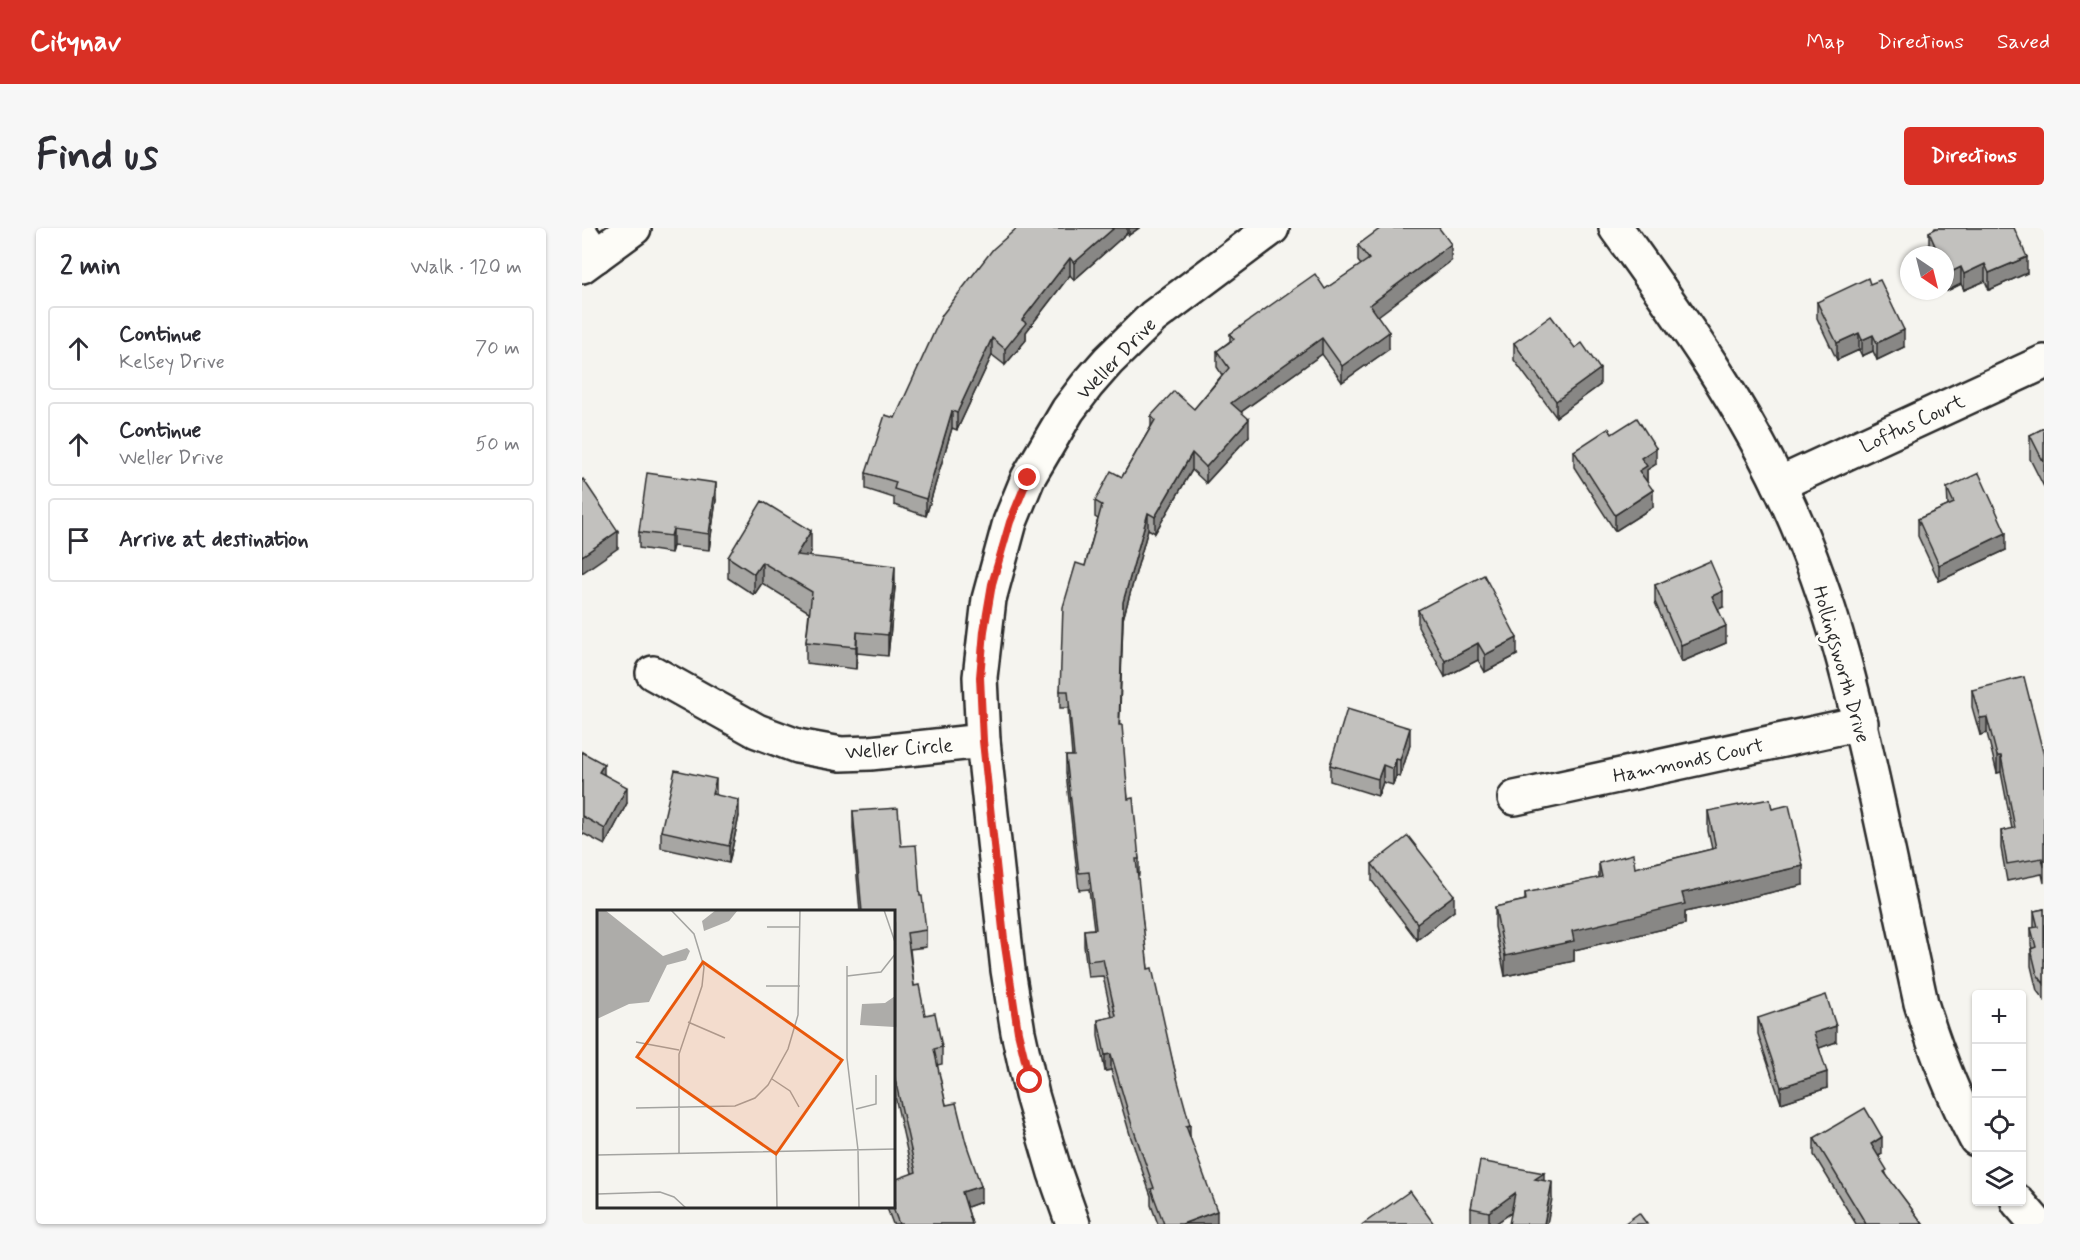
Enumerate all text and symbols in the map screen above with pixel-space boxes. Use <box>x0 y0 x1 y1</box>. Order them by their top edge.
text: Citynav <box>30 24 121 61</box>
text: Map <box>1806 28 1845 56</box>
text: Directions <box>1878 28 1964 56</box>
text: Saved <box>1997 28 2050 56</box>
button: Directions <box>1904 127 2044 185</box>
text: Find us <box>36 129 158 184</box>
north arrow <box>1900 246 1954 300</box>
text: 2 min <box>60 250 121 284</box>
text: Walk · 120 m <box>411 254 522 281</box>
street label: Weller Drive <box>1071 312 1163 406</box>
text: Continue <box>119 321 201 349</box>
icon: ahead <box>62 332 95 365</box>
text: 70 m <box>475 335 520 362</box>
text: Kelsey Drive <box>119 349 225 376</box>
street label: Loftus Court <box>1856 388 1969 460</box>
text: Continue <box>119 417 201 445</box>
icon: ahead <box>62 428 95 461</box>
text: 50 m <box>475 431 520 458</box>
text: Weller Drive <box>119 445 224 472</box>
route end <box>1014 464 1040 490</box>
icon: arrive <box>62 524 95 557</box>
text: Arrive at destination <box>119 526 309 554</box>
street label: Hollingsworth Drive <box>1803 583 1876 747</box>
street label: Weller Circle <box>844 732 954 767</box>
street label: Hammonds Court <box>1611 732 1766 791</box>
inset map <box>597 910 896 1209</box>
map controls <box>1972 990 2026 1206</box>
button: + <box>1972 990 2026 1044</box>
button: − <box>1972 1044 2026 1098</box>
route start <box>1016 1067 1042 1093</box>
button: locate <box>1972 1098 2026 1152</box>
button: layers <box>1972 1152 2026 1206</box>

